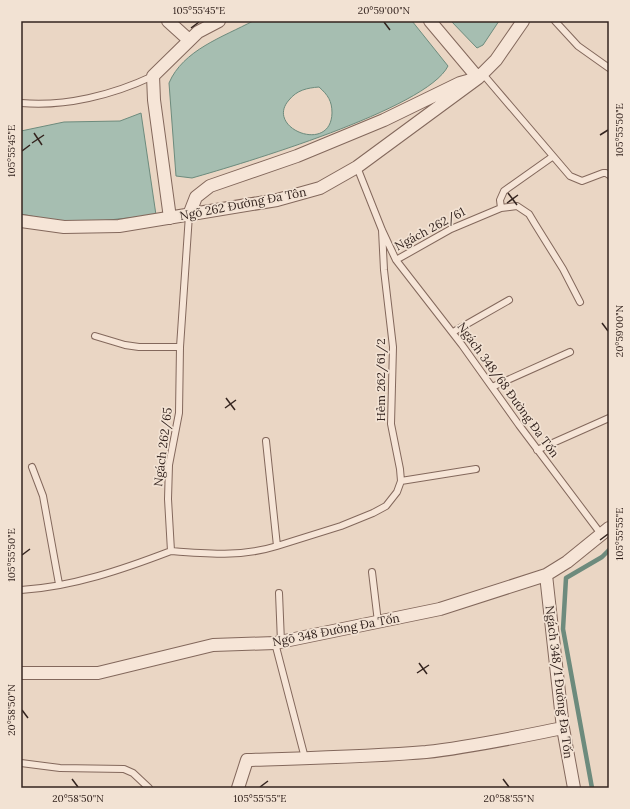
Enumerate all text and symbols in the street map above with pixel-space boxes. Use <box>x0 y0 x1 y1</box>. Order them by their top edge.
text: 105°55'45"E <box>173 4 225 17</box>
text: 20°59'00"N <box>358 4 411 17</box>
text: 105°55'50"E <box>613 103 626 157</box>
text: 105°55'45"E <box>5 125 18 177</box>
street label: Ngõ 262 Đường Đa Tôn <box>178 184 307 223</box>
street label: Ngách 262/61 <box>392 204 468 254</box>
text: 20°59'00"N <box>613 304 626 357</box>
street label: Ngách 348/68 Đường Đa Tốn <box>453 319 563 461</box>
street label: Hẻm 262/61/2 <box>373 338 389 422</box>
street label: Ngách 262/65 <box>150 406 176 488</box>
text: 105°55'55"E <box>613 508 626 560</box>
text: 105°55'50"E <box>5 528 18 582</box>
street label: Ngách 348/1 Đường Đa Tốn <box>542 604 576 760</box>
street label: Ngõ 348 Đường Đa Tốn <box>271 610 401 649</box>
text: 20°58'50"N <box>5 684 18 736</box>
text: 20°58'50"N <box>52 792 104 805</box>
text: 105°55'55"E <box>234 792 286 805</box>
text: 20°58'55"N <box>484 792 535 805</box>

